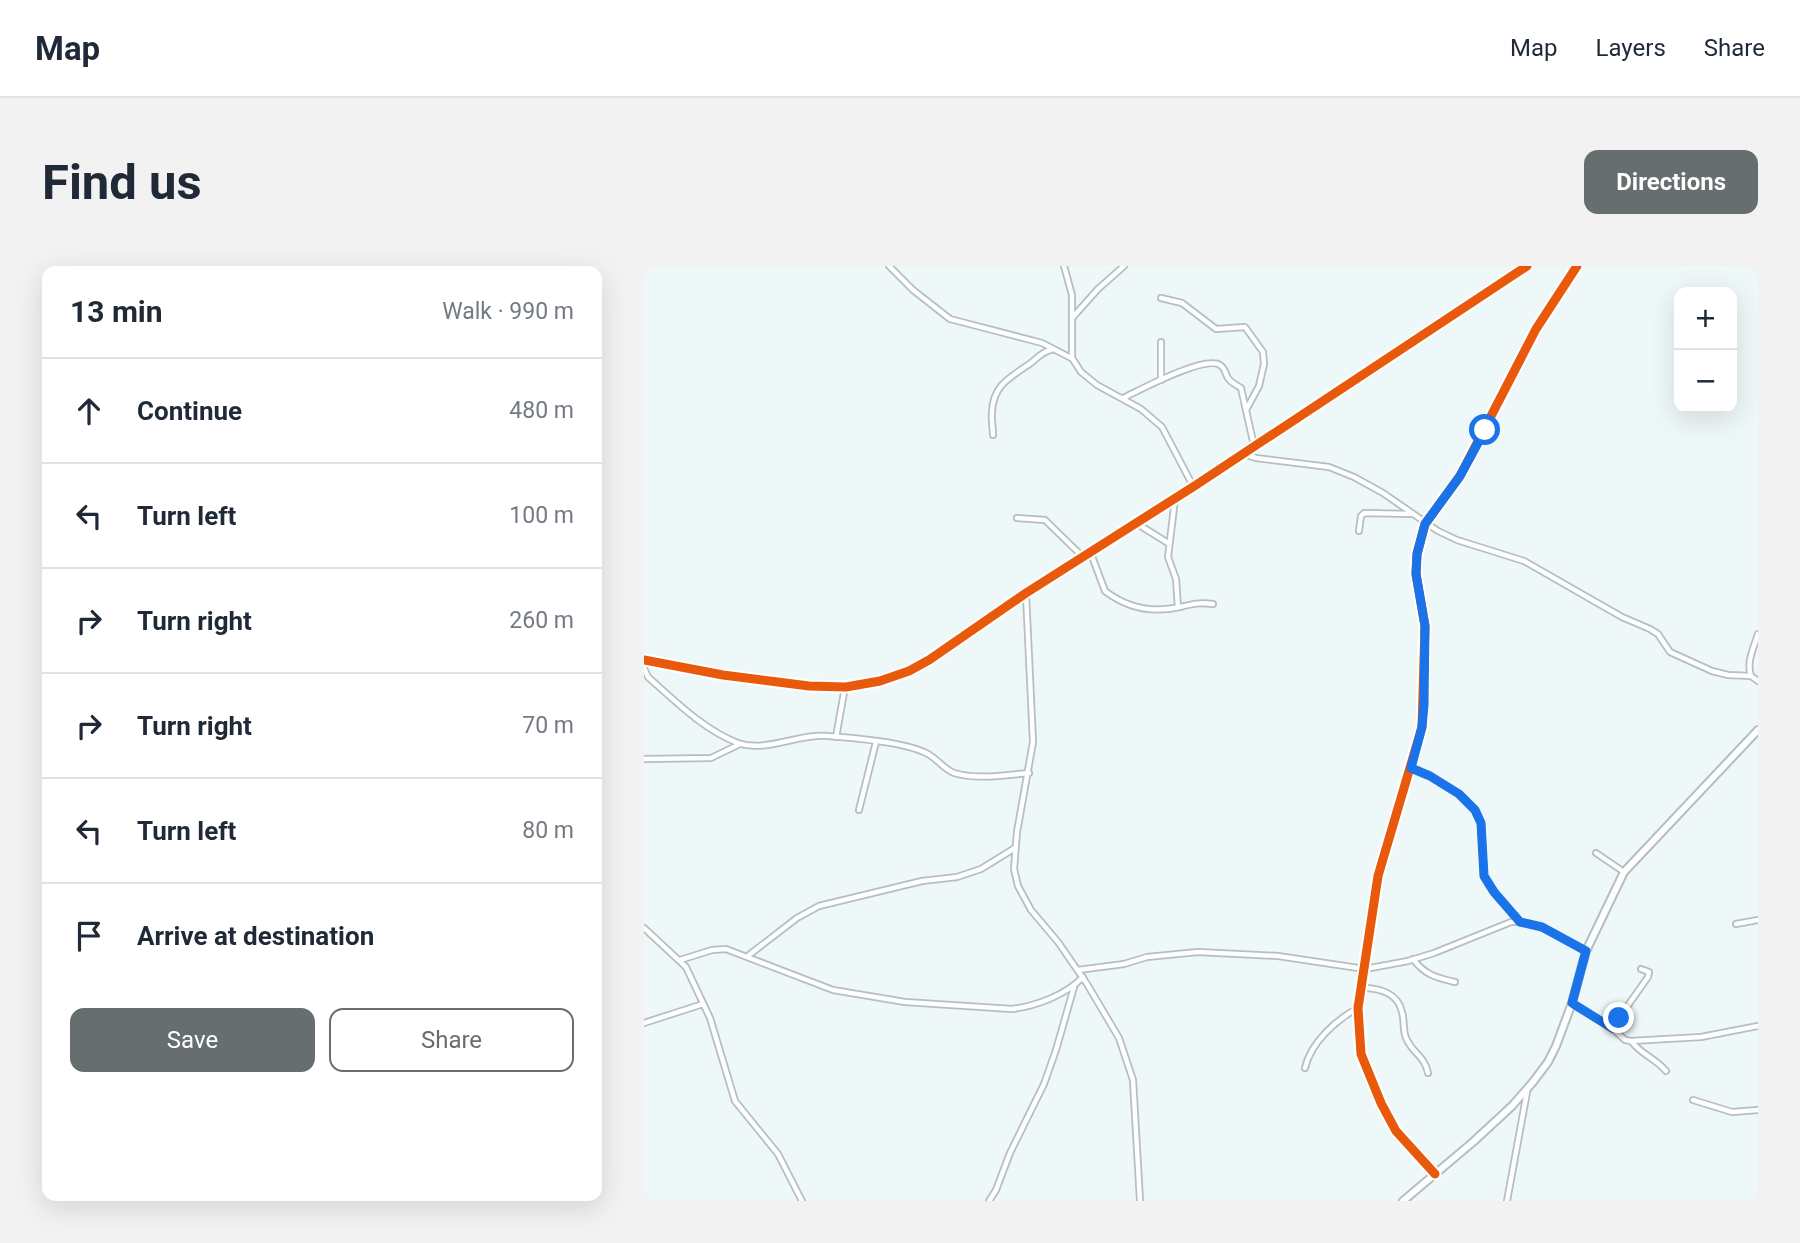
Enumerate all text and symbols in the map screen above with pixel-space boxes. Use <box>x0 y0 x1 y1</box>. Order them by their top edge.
text: Map <box>35 29 100 68</box>
text: Map <box>1510 34 1558 62</box>
text: Layers <box>1596 34 1666 62</box>
text: Share <box>1704 34 1765 62</box>
button: Directions <box>1584 150 1758 214</box>
text: Find us <box>42 154 202 211</box>
map controls <box>1674 287 1737 413</box>
button: + <box>1674 287 1737 350</box>
text: 13 min <box>70 294 163 329</box>
text: Walk · 990 m <box>442 298 574 325</box>
button: − <box>1674 350 1737 413</box>
icon: ahead <box>70 392 108 430</box>
text: Continue <box>137 396 242 426</box>
text: 480 m <box>509 397 574 424</box>
route start <box>1469 414 1500 445</box>
icon: left <box>70 497 108 535</box>
text: Turn left <box>137 501 236 531</box>
text: 100 m <box>509 502 574 529</box>
icon: right <box>70 602 108 640</box>
text: Turn right <box>137 606 252 636</box>
text: 260 m <box>509 607 574 634</box>
icon: right <box>70 707 108 745</box>
text: Turn right <box>137 711 252 741</box>
text: 70 m <box>522 712 574 739</box>
icon: left <box>70 812 108 850</box>
text: Turn left <box>137 816 236 846</box>
text: 80 m <box>522 817 574 844</box>
icon: arrive <box>70 917 108 955</box>
text: Arrive at destination <box>137 921 374 951</box>
route end <box>1603 1002 1634 1033</box>
button: Save <box>70 1008 315 1072</box>
button: Share <box>329 1008 574 1072</box>

